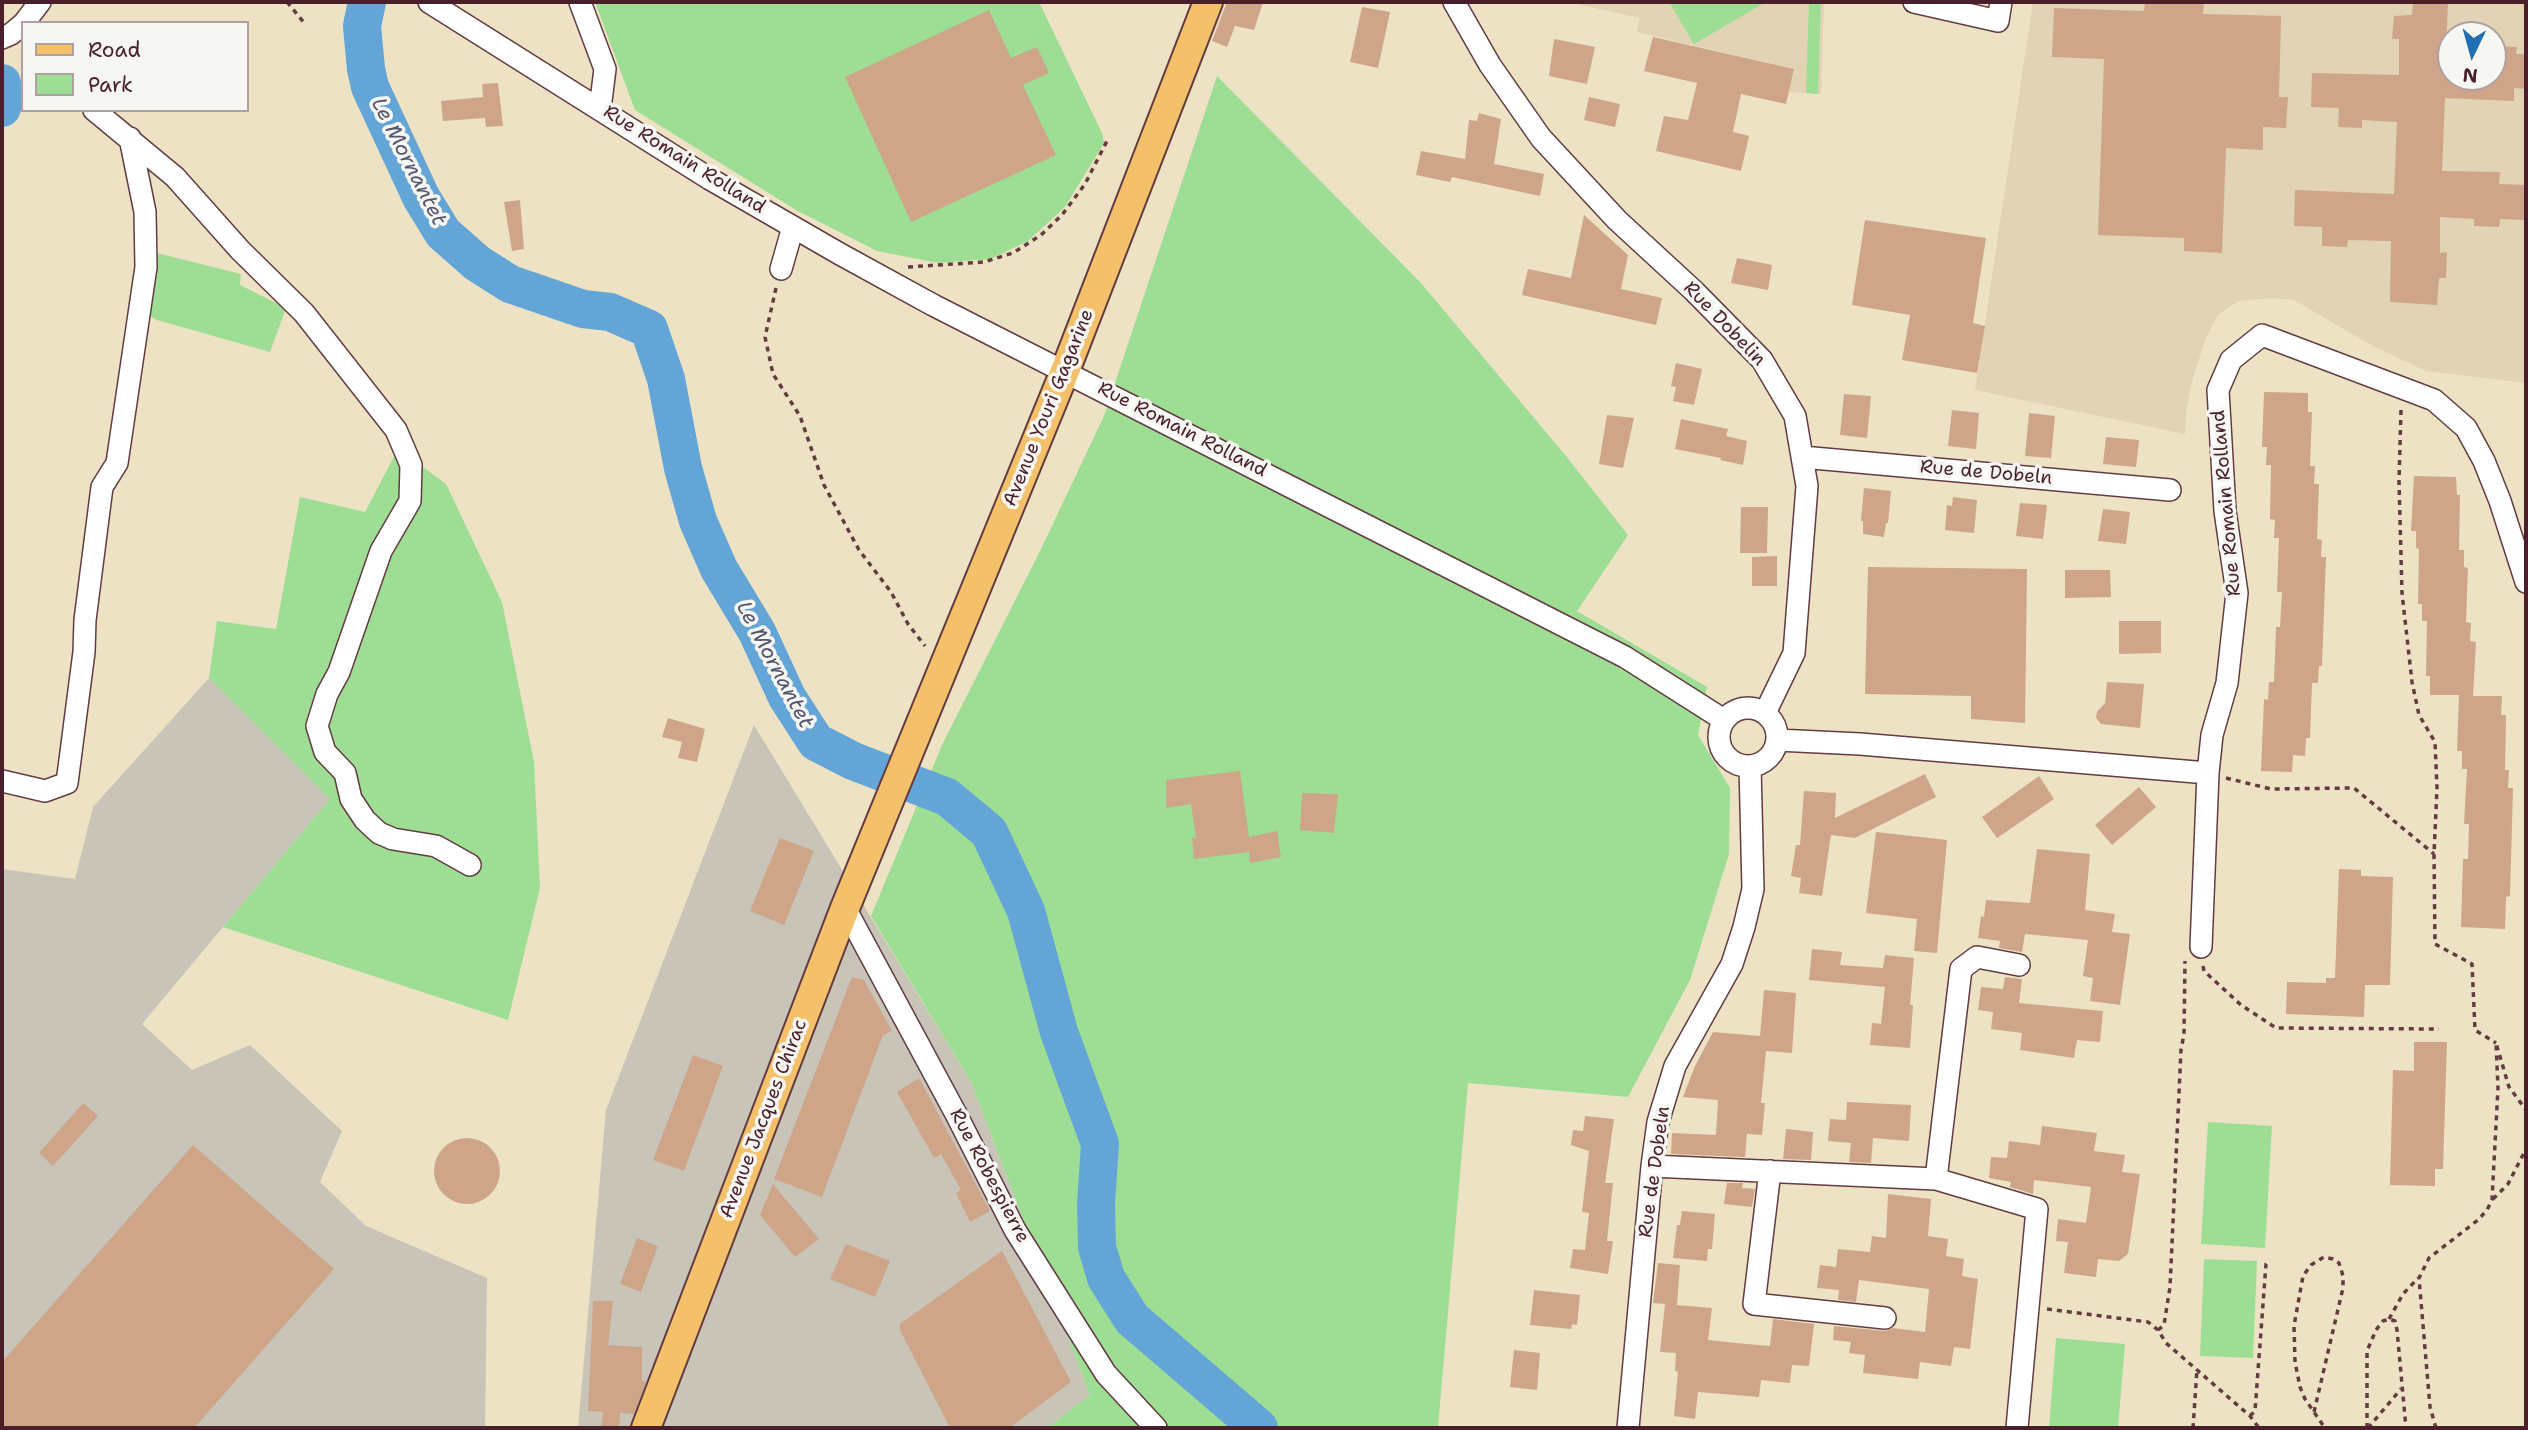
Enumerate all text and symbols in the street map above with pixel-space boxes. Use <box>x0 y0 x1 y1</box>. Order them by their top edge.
legend <box>21 21 248 112</box>
north arrow <box>2437 21 2507 91</box>
text: Road <box>88 36 141 64</box>
text: N <box>2462 62 2479 89</box>
text: Park <box>88 71 133 99</box>
water label: Le Mornantet <box>365 94 451 230</box>
street label: Rue Romain Rolland <box>599 101 769 219</box>
street label: Rue Dobelin <box>1678 277 1770 371</box>
street label: Avenue Youri Gagarine <box>999 306 1099 510</box>
street label: Rue Romain Rolland <box>1094 377 1270 483</box>
street label: Rue Romain Rolland <box>2208 409 2246 597</box>
street label: Rue de Dobeln <box>1919 456 2053 490</box>
water label: Le Mornantet <box>730 597 818 733</box>
street label: Avenue Jacques Chirac <box>716 1016 812 1222</box>
street label: Rue Robespierre <box>944 1105 1034 1247</box>
street label: Rue de Dobeln <box>1634 1105 1676 1239</box>

